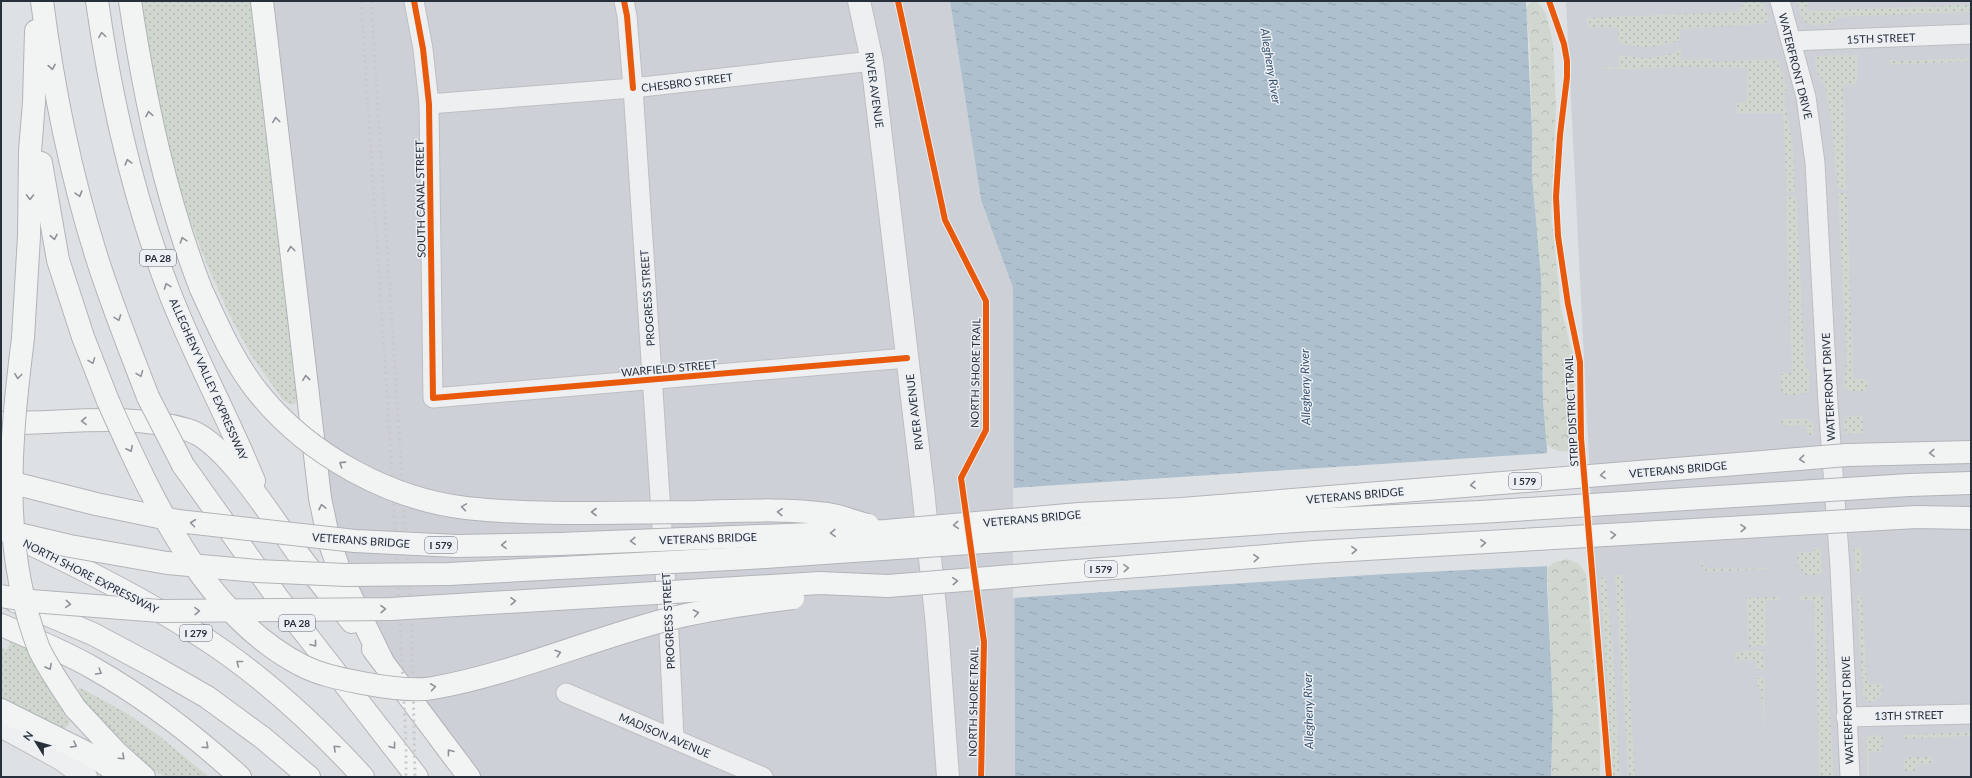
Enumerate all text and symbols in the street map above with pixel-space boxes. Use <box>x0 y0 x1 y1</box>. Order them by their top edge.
street label: WATERFRONT DRIVE <box>1777 12 1815 120</box>
water label: Allegheny River <box>1257 26 1285 106</box>
street label: 15TH STREET <box>1846 30 1916 46</box>
one-way arrow <box>98 32 106 38</box>
street label: RIVER AVENUE <box>863 51 887 129</box>
one-way arrow <box>47 64 56 70</box>
street label: CHESBRO STREET <box>640 70 734 94</box>
one-way arrow <box>146 111 154 117</box>
one-way arrow <box>272 117 281 123</box>
street label: SOUTH CANAL STREET <box>412 139 428 258</box>
one-way arrow <box>124 159 133 166</box>
one-way arrow <box>74 191 82 198</box>
one-way arrow <box>26 194 34 200</box>
one-way arrow <box>49 234 57 240</box>
one-way arrow <box>179 236 188 243</box>
one-way arrow <box>287 246 296 252</box>
street label: PROGRESS STREET <box>637 249 657 347</box>
road number: PA 28 <box>140 250 176 266</box>
one-way arrow <box>164 282 172 289</box>
street label: ALLEGHENY VALLEY EXPRESSWAY <box>167 296 251 462</box>
one-way arrow <box>114 315 122 322</box>
street label: NORTH SHORE TRAIL <box>968 318 982 428</box>
street label: WATERFRONT DRIVE <box>1819 332 1837 442</box>
water label: Allegheny River <box>1297 348 1313 426</box>
street label: STRIP DISTRICT TRAIL <box>1562 355 1580 467</box>
street label: WARFIELD STREET <box>620 357 718 379</box>
one-way arrow <box>88 358 96 365</box>
one-way arrow <box>135 371 143 378</box>
one-way arrow <box>14 373 23 380</box>
street label: RIVER AVENUE <box>903 373 925 451</box>
one-way arrow <box>302 375 311 381</box>
one-way arrow <box>81 417 87 425</box>
one-way arrow <box>125 445 133 453</box>
one-way arrow <box>1929 449 1935 457</box>
one-way arrow <box>1799 454 1805 463</box>
street label: VETERANS BRIDGE <box>1629 458 1727 480</box>
one-way arrow <box>339 462 346 469</box>
one-way arrow <box>1600 470 1606 479</box>
road number: I 579 <box>1509 473 1541 489</box>
one-way arrow <box>1470 481 1476 490</box>
street label: VETERANS BRIDGE <box>1306 484 1404 506</box>
one-way arrow <box>461 503 467 512</box>
one-way arrow <box>318 504 326 511</box>
street label: VETERANS BRIDGE <box>983 507 1081 529</box>
one-way arrow <box>591 508 597 516</box>
one-way arrow <box>777 508 783 516</box>
one-way arrow <box>190 519 196 528</box>
one-way arrow <box>953 520 959 529</box>
one-way arrow <box>1740 523 1746 532</box>
one-way arrow <box>830 529 836 537</box>
street label: VETERANS BRIDGE <box>312 530 410 550</box>
street label: VETERANS BRIDGE <box>659 530 757 546</box>
one-way arrow <box>1610 531 1616 540</box>
street label: NORTH SHORE EXPRESSWAY <box>21 536 161 616</box>
road number: I 579 <box>425 537 457 553</box>
one-way arrow <box>630 537 636 545</box>
one-way arrow <box>1480 538 1486 547</box>
one-way arrow <box>501 541 507 549</box>
one-way arrow <box>1351 546 1357 555</box>
one-way arrow <box>1253 553 1259 562</box>
road number: I 579 <box>1085 561 1117 577</box>
one-way arrow <box>1123 563 1129 572</box>
street label: PROGRESS STREET <box>659 572 677 670</box>
one-way arrow <box>952 576 958 585</box>
one-way arrow <box>510 597 516 606</box>
one-way arrow <box>65 599 71 608</box>
one-way arrow <box>380 605 386 613</box>
one-way arrow <box>194 607 200 615</box>
one-way arrow <box>693 610 700 618</box>
road number: PA 28 <box>279 615 315 631</box>
road number: I 279 <box>180 625 212 641</box>
one-way arrow <box>309 639 316 646</box>
street label: NORTH SHORE TRAIL <box>966 647 980 757</box>
one-way arrow <box>554 649 561 658</box>
street label: WATERFRONT DRIVE <box>1839 655 1855 765</box>
one-way arrow <box>236 661 243 668</box>
one-way arrow <box>45 663 52 670</box>
one-way arrow <box>95 667 102 674</box>
water label: Allegheny River <box>1300 672 1316 750</box>
one-way arrow <box>430 683 436 692</box>
street label: 13TH STREET <box>1874 708 1944 722</box>
street label: MADISON AVENUE <box>617 710 713 760</box>
north arrow <box>16 722 56 762</box>
text: N <box>20 728 35 743</box>
one-way arrow <box>70 741 77 748</box>
one-way arrow <box>201 741 209 749</box>
one-way arrow <box>389 742 396 749</box>
one-way arrow <box>334 746 341 753</box>
one-way arrow <box>448 750 455 757</box>
one-way arrow <box>117 752 125 759</box>

